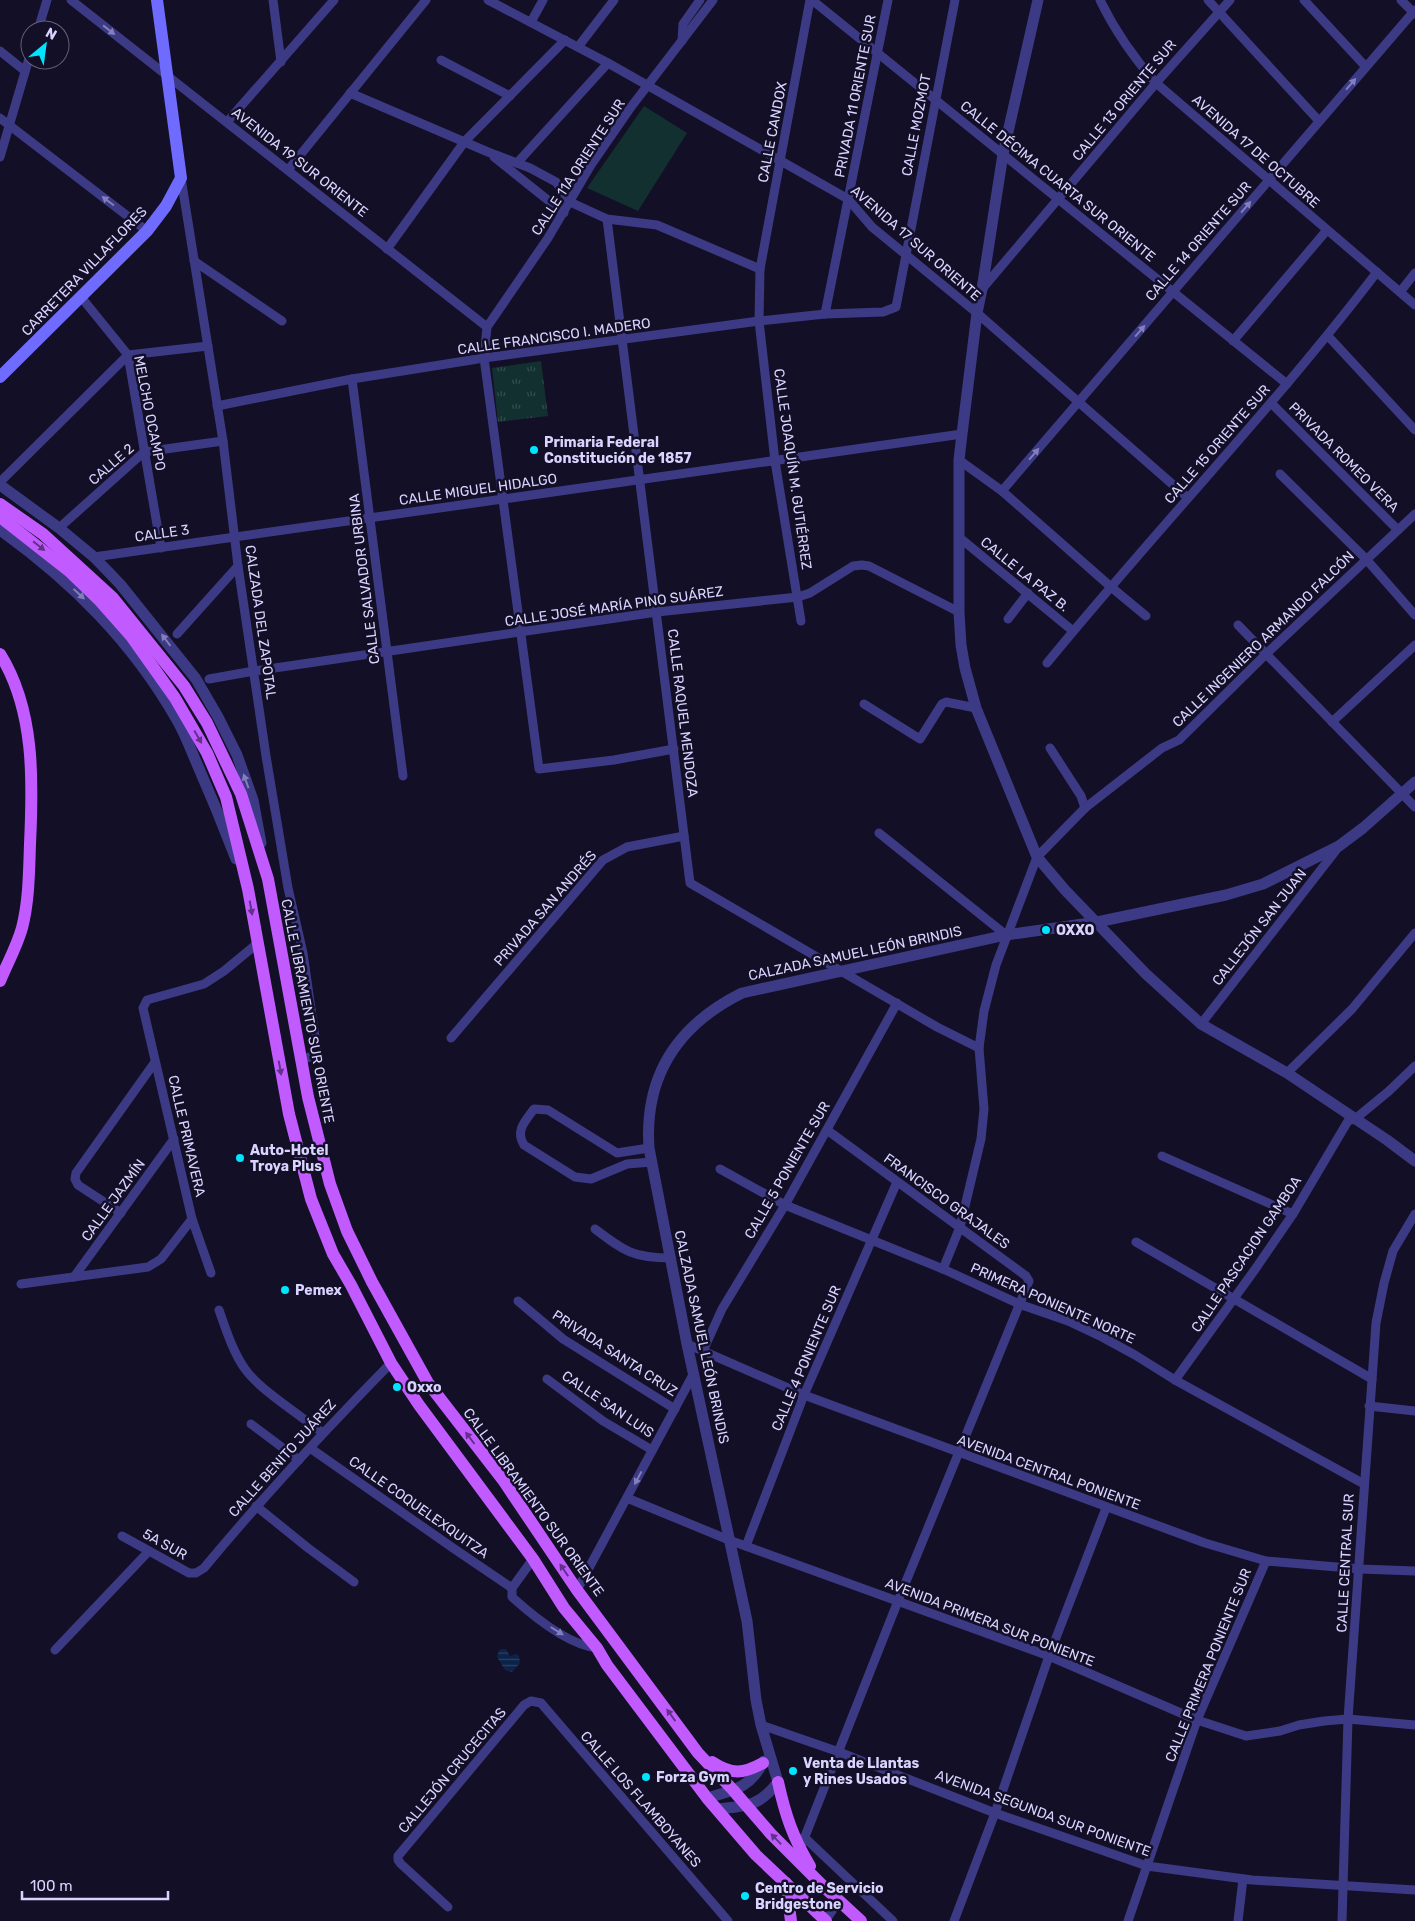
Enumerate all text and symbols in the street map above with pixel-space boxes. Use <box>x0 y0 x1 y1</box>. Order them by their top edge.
street label: PRIVADA 11 ORIENTE SUR <box>831 13 880 179</box>
north arrow <box>20 20 70 70</box>
text: N <box>43 24 60 44</box>
one-way arrow <box>102 25 116 35</box>
street label: CALLE 13 ORIENTE SUR <box>1069 36 1180 164</box>
street label: CALLE MOZMOT <box>898 73 935 178</box>
one-way arrow <box>1346 78 1357 91</box>
street label: CALLE CANDOX <box>754 80 791 184</box>
street label: AVENIDA 17 DE OCTUBRE <box>1188 91 1323 211</box>
street label: CALLE 11A ORIENTE SUR <box>528 96 629 239</box>
street label: CALLE DÉCIMA CUARTA SUR ORIENTE <box>957 96 1159 266</box>
street label: AVENIDA 19 SUR ORIENTE <box>228 104 371 221</box>
street label: CALLE 14 ORIENTE SUR <box>1142 178 1255 305</box>
street label: AVENIDA 17 SUR ORIENTE <box>847 182 984 305</box>
one-way arrow <box>102 196 115 207</box>
one-way arrow <box>1240 201 1251 214</box>
street label: CARRETERA VILLAFLORES <box>18 203 151 340</box>
street label: CALLE FRANCISCO I. MADERO <box>456 315 652 358</box>
one-way arrow <box>1134 324 1145 337</box>
street label: MELCHO OCAMPO <box>130 354 169 472</box>
street label: CALLE JOAQUÍN M. GUTIÉRREZ <box>770 367 816 571</box>
street label: CALLE 15 ORIENTE SUR <box>1161 381 1274 507</box>
street label: PRIVADA ROMEO VERA <box>1285 399 1403 516</box>
place label: Primaria Federal Constitución de 1857 <box>544 434 692 467</box>
street label: CALLE 2 <box>85 440 137 489</box>
marker: Primaria Federal Constitución de 1857 <box>528 444 540 456</box>
one-way arrow <box>1028 448 1040 460</box>
street label: CALLE MIGUEL HIDALGO <box>398 470 558 509</box>
street label: CALLE SALVADOR URBINA <box>346 492 383 665</box>
street label: CALLE 3 <box>134 521 190 546</box>
street label: CALLE LA PAZ B. <box>977 533 1072 615</box>
one-way arrow <box>32 541 45 552</box>
street label: CALZADA DEL ZAPOTAL <box>241 544 280 700</box>
street label: CALLE INGENIERO ARMANDO FALCÓN <box>1168 547 1358 731</box>
street label: CALLE JOSÉ MARÍA PINO SUÁREZ <box>504 582 724 630</box>
one-way arrow <box>72 588 84 600</box>
street label: CALLE RAQUEL MENDOZA <box>664 628 701 799</box>
one-way arrow <box>161 633 171 647</box>
one-way arrow <box>193 730 202 743</box>
one-way arrow <box>242 773 249 788</box>
street label: PRIVADA SAN ANDRÉS <box>490 846 600 970</box>
street label: CALLEJÓN SAN JUAN <box>1208 865 1310 989</box>
street label: CALLE LIBRAMIENTO SUR ORIENTE <box>277 897 338 1125</box>
one-way arrow <box>248 900 256 916</box>
street label: CALZADA SAMUEL LEÓN BRINDIS <box>747 922 964 984</box>
place label: OXXO <box>1056 922 1094 939</box>
marker: OXXO <box>1040 924 1052 936</box>
one-way arrow <box>277 1060 285 1076</box>
street label: CALLE PRIMAVERA <box>164 1074 209 1199</box>
street label: CALLE 5 PONIENTE SUR <box>741 1098 834 1242</box>
place label: Auto-Hotel Troya Plus <box>250 1142 328 1175</box>
street label: FRANCISCO GRAJALES <box>880 1150 1013 1253</box>
marker: Auto-Hotel Troya Plus <box>234 1152 246 1164</box>
street label: CALLE JAZMÍN <box>77 1155 149 1245</box>
street label: CALLE PASCACION GAMBOA <box>1188 1172 1305 1336</box>
street label: CALZADA SAMUEL LEÓN BRINDIS <box>671 1229 733 1446</box>
street label: PRIMERA PONIENTE NORTE <box>968 1259 1138 1347</box>
place label: Pemex <box>295 1282 343 1299</box>
street label: CALLE 4 PONIENTE SUR <box>768 1283 845 1433</box>
marker: Pemex <box>279 1284 291 1296</box>
street label: PRIVADA SANTA CRUZ <box>549 1307 680 1400</box>
street label: CALLE SAN LUIS <box>558 1367 657 1442</box>
place label: Oxxo <box>407 1379 442 1396</box>
marker: Oxxo <box>391 1381 403 1393</box>
street label: CALLE BENITO JUÁREZ <box>224 1395 340 1521</box>
street label: CALLE LIBRAMIENTO SUR ORIENTE <box>460 1405 608 1600</box>
one-way arrow <box>465 1431 475 1445</box>
street label: AVENIDA CENTRAL PONIENTE <box>955 1431 1143 1514</box>
street label: CALLE COQUELEXQUITZA <box>346 1453 492 1563</box>
one-way arrow <box>634 1470 642 1485</box>
street label: CALLE CENTRAL SUR <box>1333 1493 1358 1633</box>
street label: 5A SUR <box>139 1525 190 1564</box>
one-way arrow <box>559 1564 569 1577</box>
street label: CALLE PRIMERA PONIENTE SUR <box>1162 1566 1255 1765</box>
street label: AVENIDA PRIMERA SUR PONIENTE <box>883 1575 1097 1670</box>
one-way arrow <box>551 1626 564 1636</box>
street label: CALLEJÓN CRUCECITAS <box>394 1703 510 1837</box>
one-way arrow <box>666 1708 676 1722</box>
street label: CALLE LOS FLAMBOYANES <box>577 1728 705 1871</box>
place label: Venta de Llantas y Rines Usados <box>803 1755 919 1788</box>
marker: Venta de Llantas y Rines Usados <box>787 1765 799 1777</box>
street label: AVENIDA SEGUNDA SUR PONIENTE <box>933 1767 1153 1860</box>
place label: Forza Gym <box>656 1769 730 1786</box>
marker: Forza Gym <box>640 1771 652 1783</box>
one-way arrow <box>770 1833 782 1845</box>
scale bar <box>22 1868 169 1900</box>
text: 100 m <box>30 1877 72 1895</box>
place label: Centro de Servicio Bridgestone <box>755 1880 884 1913</box>
marker: Centro de Servicio Bridgestone <box>739 1890 751 1902</box>

